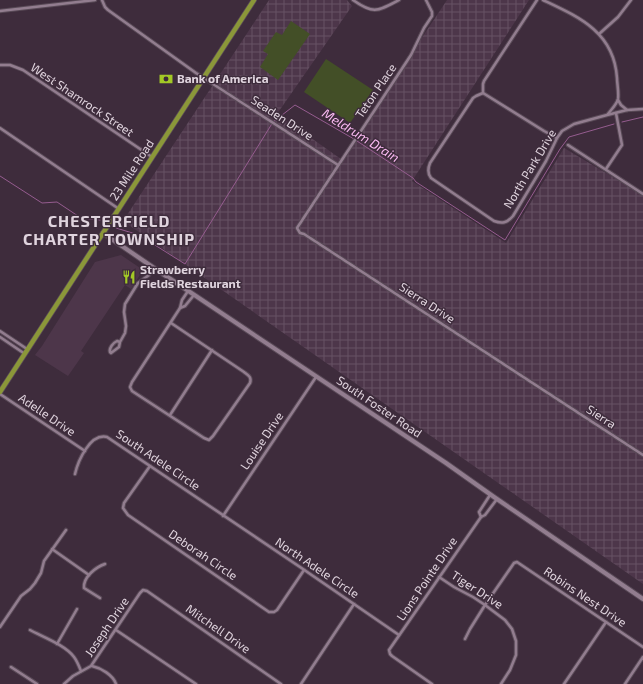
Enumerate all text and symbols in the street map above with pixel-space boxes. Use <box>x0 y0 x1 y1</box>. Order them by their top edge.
street label: West Shamrock Street <box>28 60 137 139</box>
street label: Teton Place <box>352 61 398 120</box>
bank icon: Bank of America <box>158 71 174 87</box>
place label: Bank of America <box>177 71 269 85</box>
street label: Seaden Drive <box>249 92 316 142</box>
water label: Meldrum Drain <box>319 105 403 165</box>
street label: North Park Drive <box>500 126 558 211</box>
street label: 23 Mile Road <box>106 136 156 203</box>
district label: CHESTERFIELD CHARTER TOWNSHIP <box>23 211 195 248</box>
place label: Strawberry Fields Restaurant <box>140 262 241 290</box>
restaurant icon: Strawberry Fields Restaurant <box>121 269 137 285</box>
street label: Sierra Drive <box>397 279 458 325</box>
street label: South Foster Road <box>334 372 425 440</box>
street label: Adelle Drive <box>16 390 79 438</box>
street label: Sierra <box>584 401 619 431</box>
street label: Louise Drive <box>237 409 286 472</box>
street label: South Adele Circle <box>114 426 203 492</box>
street label: Deborah Circle <box>167 526 240 582</box>
street label: North Adele Circle <box>273 534 362 600</box>
street label: Lions Pointe Drive <box>393 534 459 623</box>
street label: Robins Nest Drive <box>542 563 629 629</box>
street label: Tiger Drive <box>449 567 506 611</box>
street label: Joseph Drive <box>81 594 131 659</box>
street label: Mitchell Drive <box>184 601 253 656</box>

